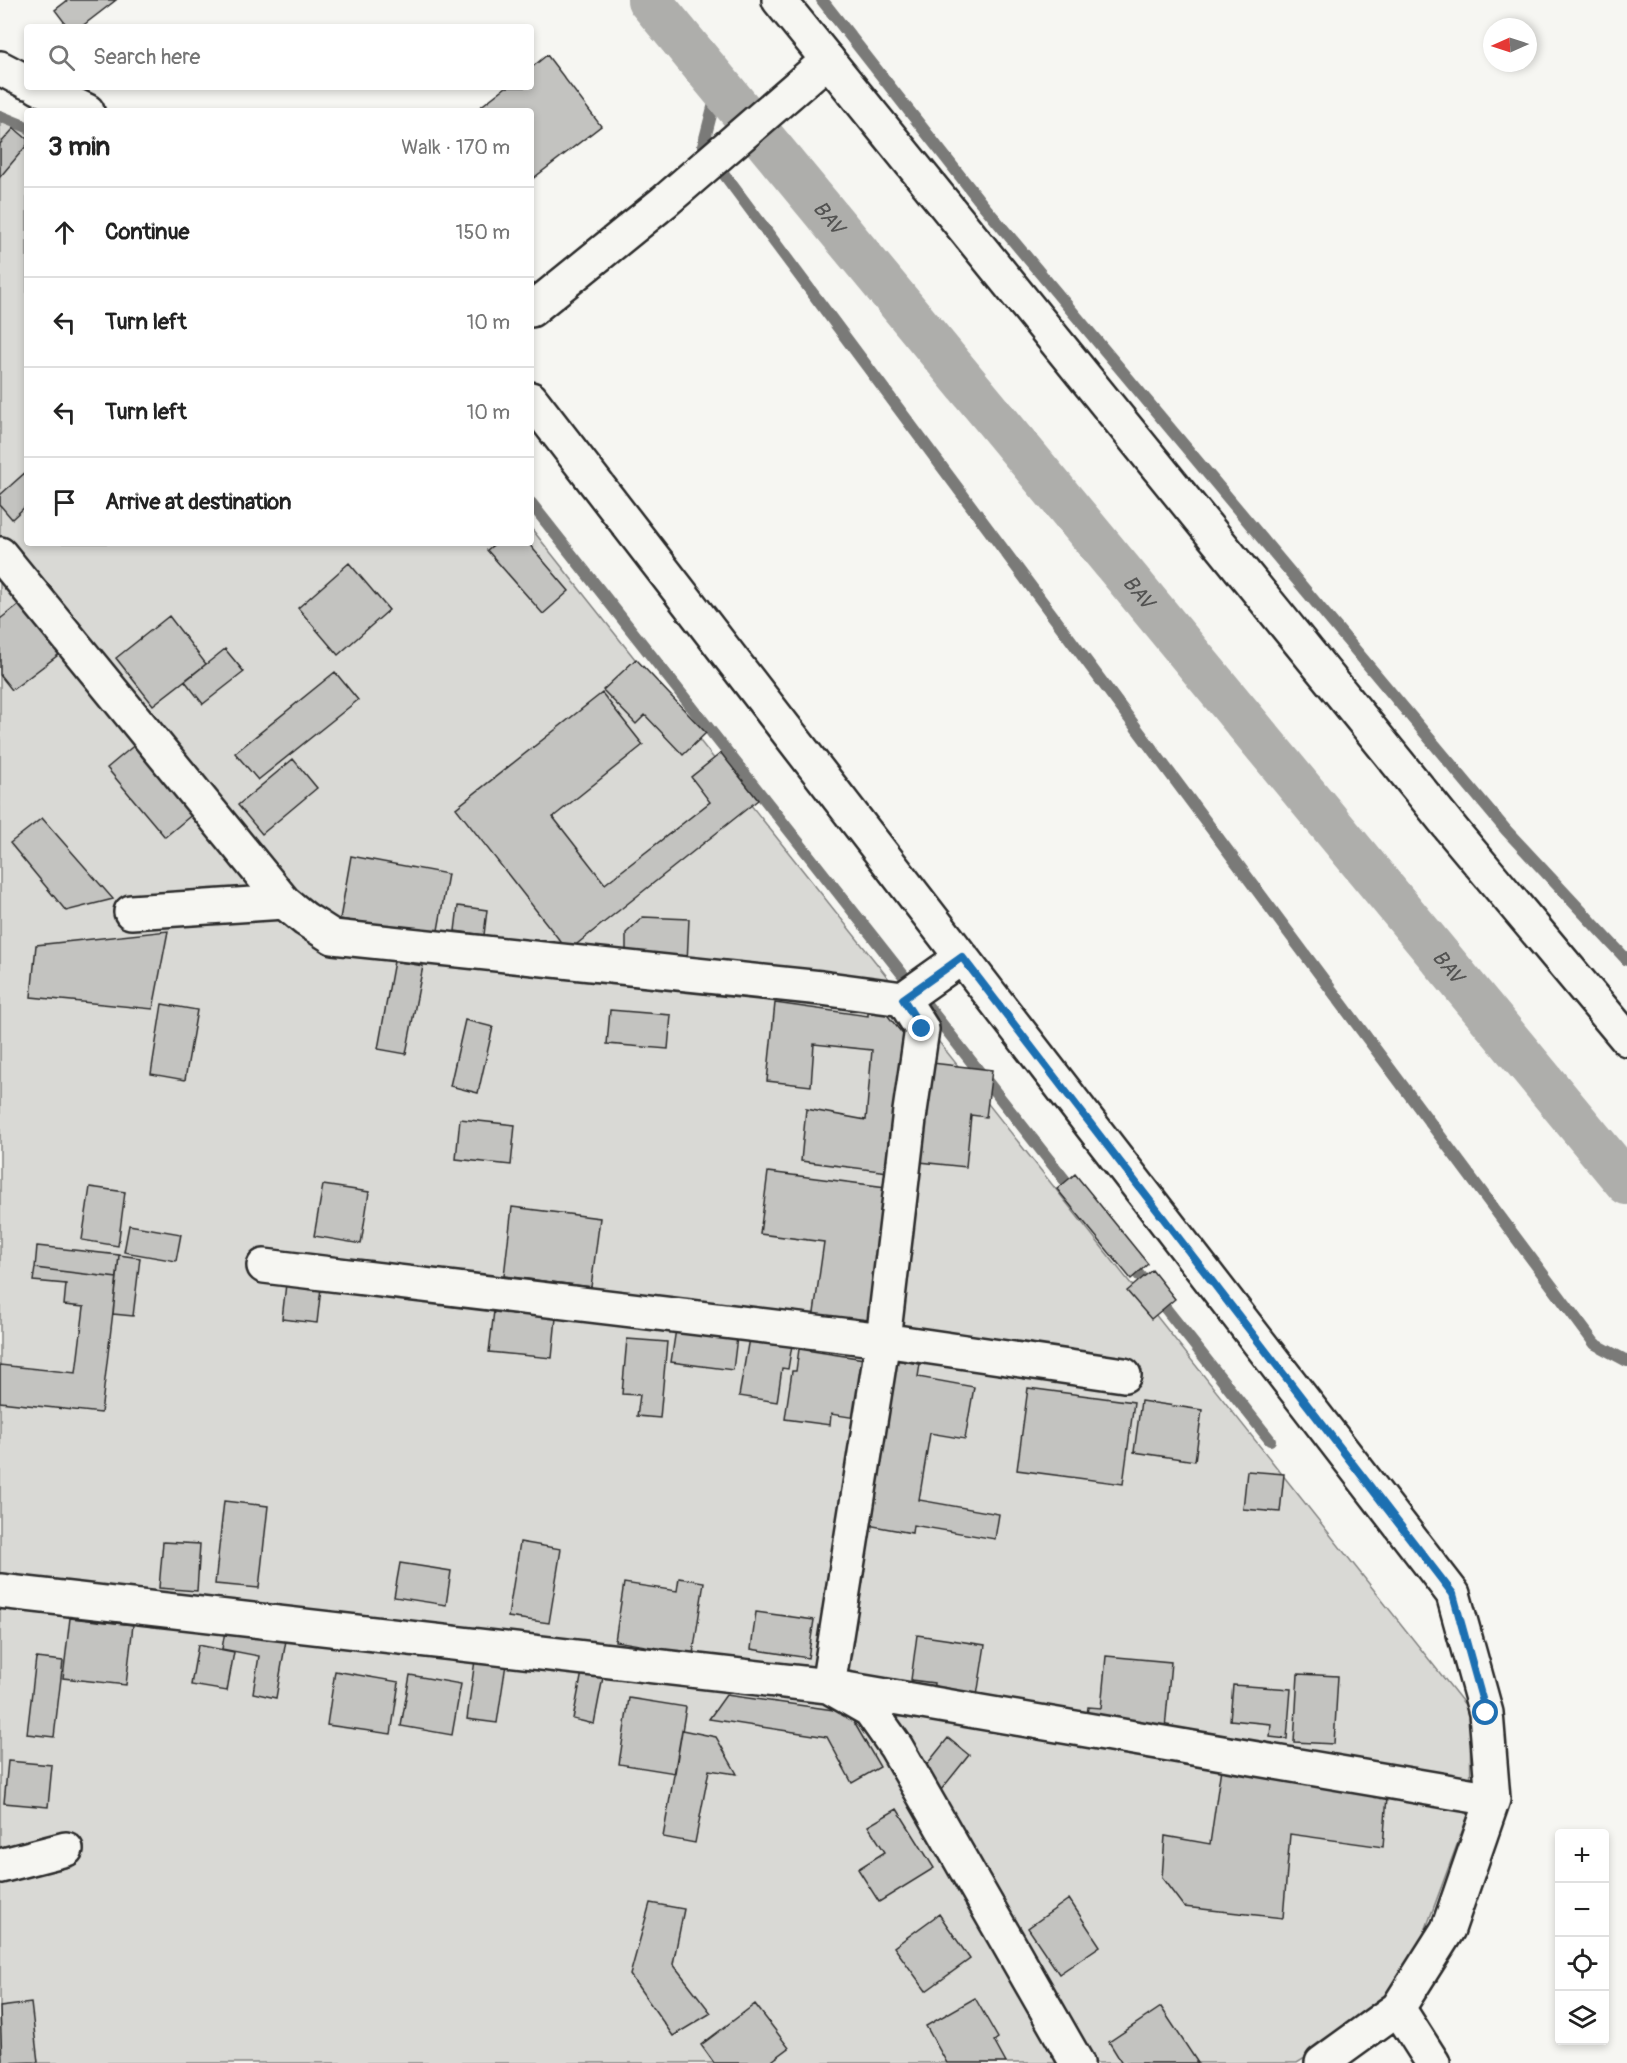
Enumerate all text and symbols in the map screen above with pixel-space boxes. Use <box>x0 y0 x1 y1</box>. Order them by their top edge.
north arrow <box>1483 18 1537 72</box>
search box <box>24 24 534 90</box>
icon: search <box>45 41 78 74</box>
text: Search here <box>93 43 200 71</box>
text: 3 min <box>48 131 110 163</box>
text: Walk · 170 m <box>401 135 510 160</box>
water label: BAV <box>807 195 852 243</box>
icon: ahead <box>48 216 81 249</box>
text: Continue <box>105 218 189 246</box>
text: 150 m <box>456 220 510 245</box>
icon: left <box>48 306 81 339</box>
text: Turn left <box>105 308 187 336</box>
text: 10 m <box>466 310 510 335</box>
icon: left <box>48 396 81 429</box>
text: Turn left <box>105 398 187 426</box>
text: 10 m <box>466 400 510 425</box>
icon: arrive <box>48 486 81 519</box>
text: Arrive at destination <box>105 488 291 516</box>
water label: BAV <box>1116 570 1162 617</box>
water label: BAV <box>1426 945 1471 992</box>
route end <box>908 1015 934 1041</box>
route start <box>1472 1699 1498 1725</box>
map controls <box>1555 1829 1609 2045</box>
button: + <box>1555 1829 1609 1883</box>
button: − <box>1555 1883 1609 1937</box>
button: locate <box>1555 1937 1609 1991</box>
button: layers <box>1555 1991 1609 2045</box>

